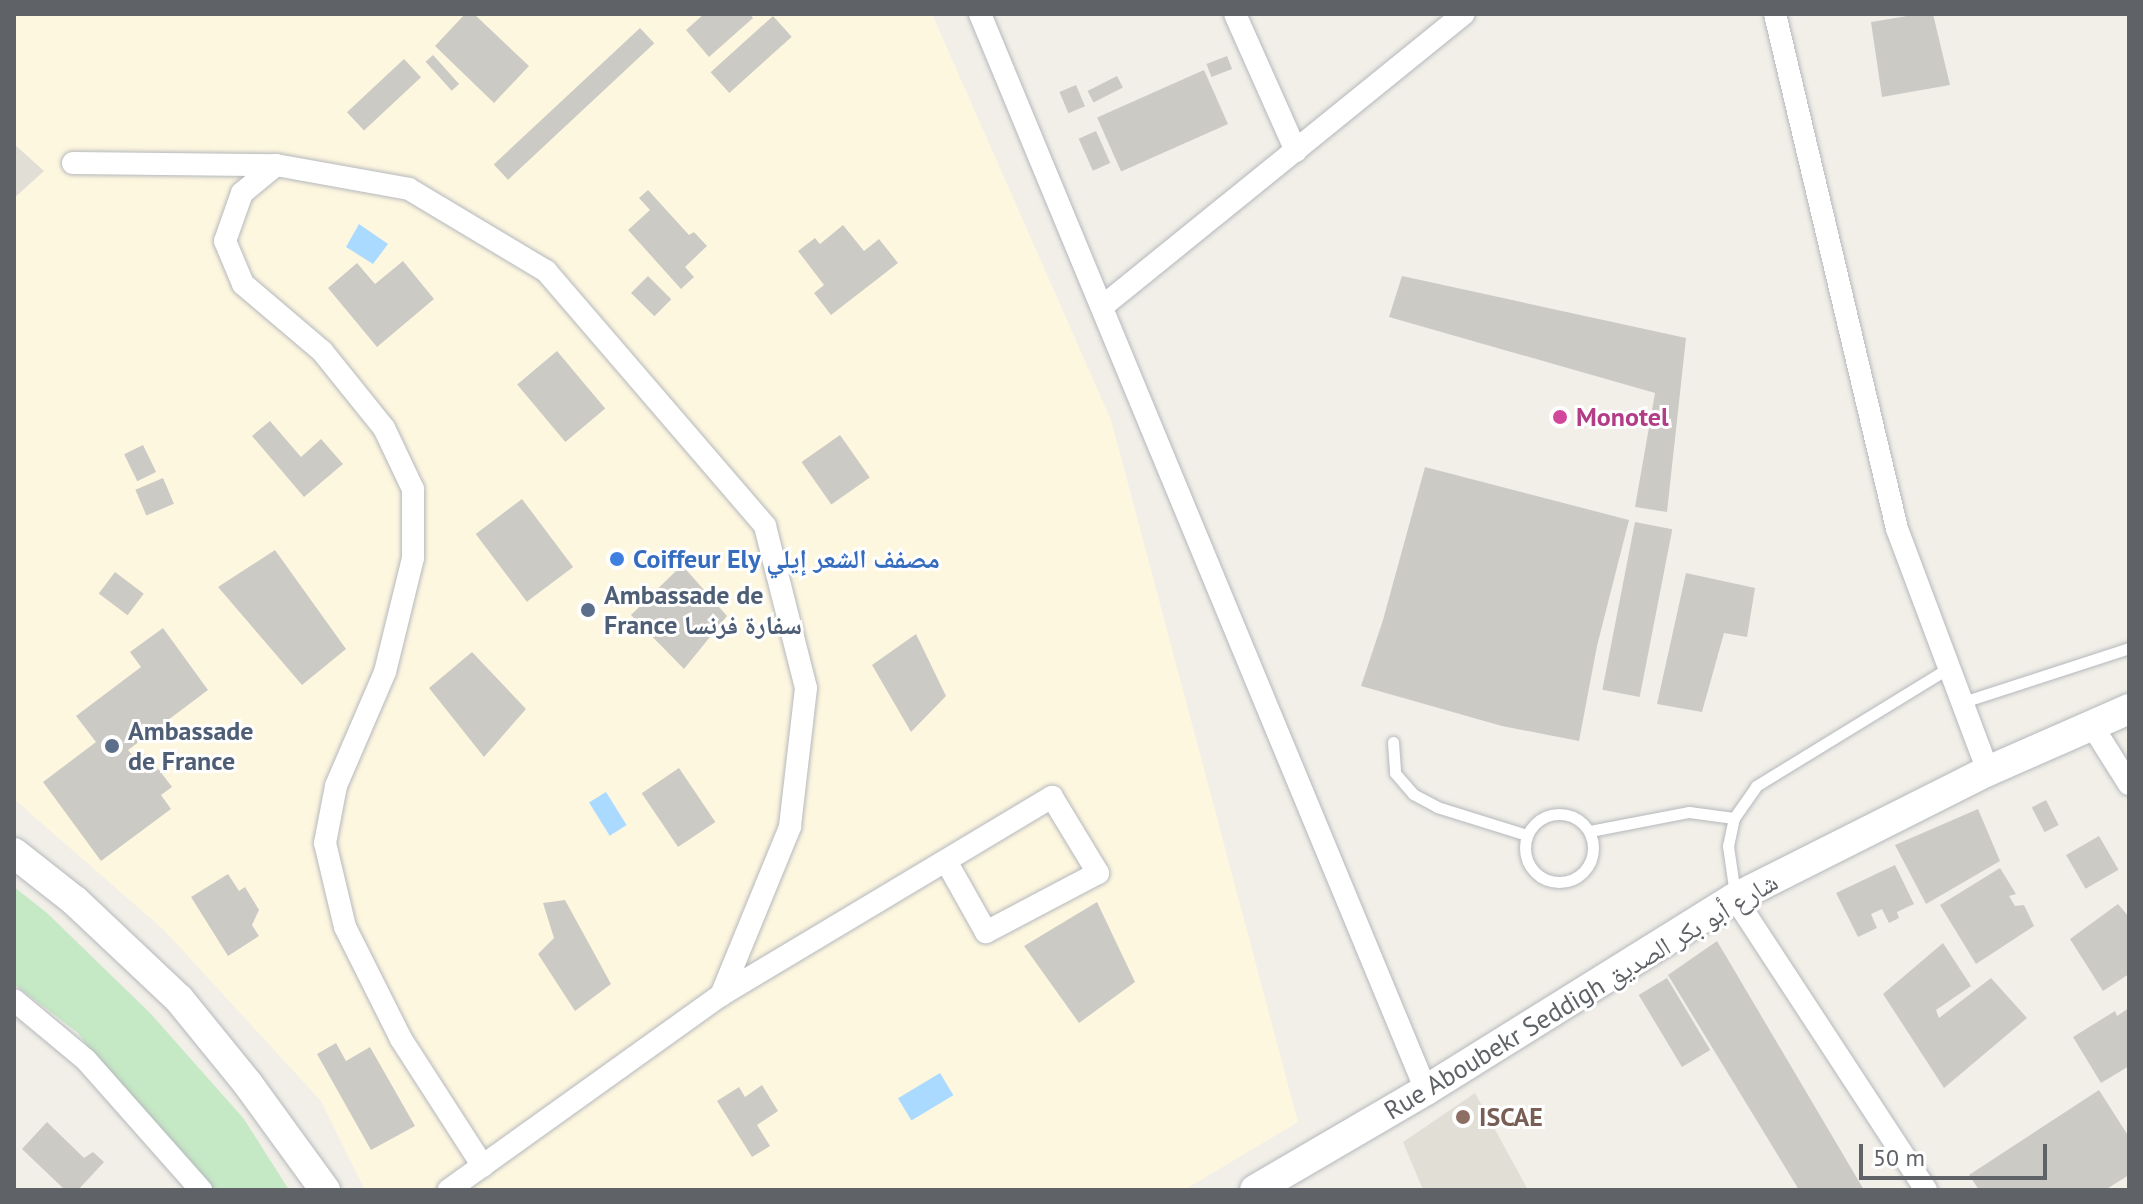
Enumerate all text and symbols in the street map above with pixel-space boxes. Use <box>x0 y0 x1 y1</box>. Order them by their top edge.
place label: Monotel <box>1576 401 1669 433</box>
marker: Monotel <box>1551 408 1569 426</box>
place label: Coiffeur Ely مصفف الشعر إيلي <box>633 543 941 575</box>
marker: Coiffeur Ely مصفف الشعر إيلي <box>608 550 626 568</box>
place label: Ambassade de France سفارة فرنسا <box>604 579 802 640</box>
marker: Ambassade de France سفارة فرنسا <box>579 601 597 619</box>
place label: Ambassade de France <box>128 715 254 776</box>
marker: Ambassade de France <box>103 737 121 755</box>
street label: Rue Aboubekr Seddigh شارع أبو بكر الصديق <box>1378 866 1784 1126</box>
place label: ISCAE <box>1479 1101 1543 1133</box>
marker: ISCAE <box>1454 1108 1472 1126</box>
scale bar <box>1863 1128 2051 1178</box>
text: 50 m <box>1873 1142 1925 1173</box>

